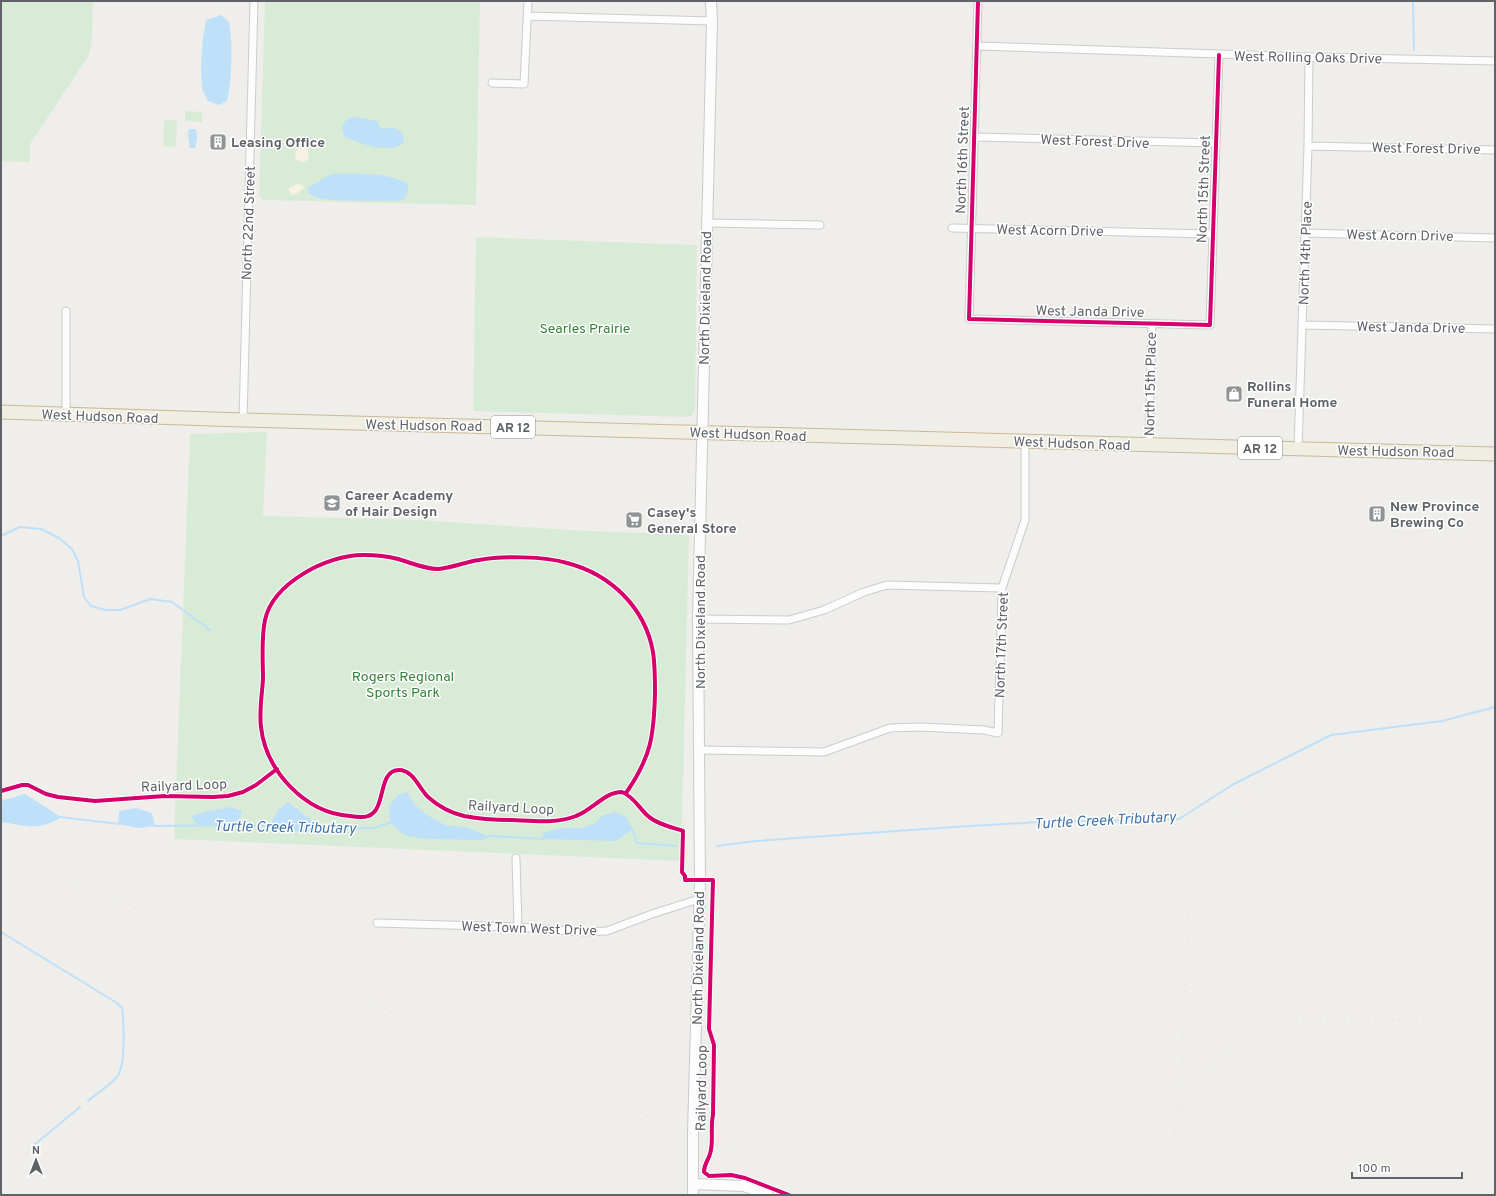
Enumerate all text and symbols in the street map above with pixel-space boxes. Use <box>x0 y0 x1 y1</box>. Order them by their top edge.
street label: West Rolling Oaks Drive <box>1234 49 1382 68</box>
street label: North 16th Street <box>953 106 974 214</box>
building icon: Leasing Office <box>208 132 228 152</box>
street label: West Forest Drive <box>1040 132 1150 153</box>
place label: Leasing Office <box>231 135 325 152</box>
street label: North 15th Street <box>1194 135 1215 243</box>
street label: West Forest Drive <box>1371 140 1481 159</box>
street label: North 22nd Street <box>239 166 260 281</box>
street label: North 14th Place <box>1296 201 1317 305</box>
street label: West Acorn Drive <box>996 222 1104 241</box>
street label: West Acorn Drive <box>1346 227 1454 246</box>
street label: North Dixieland Road <box>697 231 716 365</box>
street label: West Janda Drive <box>1035 303 1145 322</box>
street label: West Janda Drive <box>1356 319 1466 338</box>
park label: Searles Prairie <box>540 321 630 338</box>
street label: North 15th Place <box>1142 332 1161 436</box>
place label: Rollins Funeral Home <box>1247 379 1338 412</box>
shop icon: Rollins Funeral Home <box>1224 384 1244 404</box>
street label: West Hudson Road <box>41 407 159 428</box>
road number: AR 12 <box>491 416 535 438</box>
street label: West Hudson Road <box>365 417 483 436</box>
street label: West Hudson Road <box>689 425 807 446</box>
street label: West Hudson Road <box>1013 434 1131 455</box>
road number: AR 12 <box>1238 437 1282 459</box>
street label: West Hudson Road <box>1337 443 1455 462</box>
place label: Career Academy of Hair Design <box>345 488 453 521</box>
school or university icon: Career Academy of Hair Design <box>322 493 342 513</box>
place label: New Province Brewing Co <box>1390 499 1480 532</box>
building icon: New Province Brewing Co <box>1367 504 1387 524</box>
place label: Casey's General Store <box>647 505 737 538</box>
supermarket icon: Casey's General Store <box>624 510 644 530</box>
street label: North Dixieland Road <box>693 555 710 689</box>
street label: North 17th Street <box>992 592 1013 698</box>
park label: Rogers Regional Sports Park <box>352 669 454 702</box>
street label: Railyard Loop <box>141 776 228 796</box>
street label: Railyard Loop <box>467 798 554 819</box>
water label: Turtle Creek Tributary <box>1034 808 1178 835</box>
water label: Turtle Creek Tributary <box>214 818 357 839</box>
street label: North Dixieland Road <box>690 891 709 1025</box>
street label: West Town West Drive <box>461 919 597 940</box>
street label: Railyard Loop <box>693 1045 712 1131</box>
north arrow <box>16 1140 56 1180</box>
text: N <box>32 1144 40 1158</box>
scale bar <box>1352 1154 1462 1180</box>
text: 100 m <box>1358 1161 1391 1177</box>

